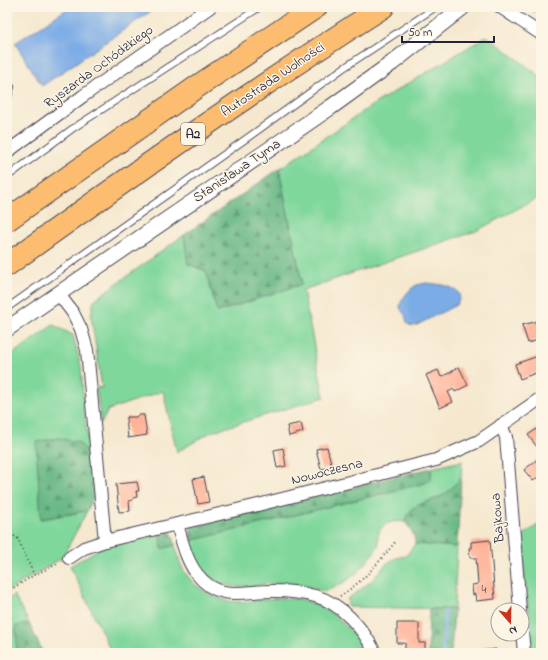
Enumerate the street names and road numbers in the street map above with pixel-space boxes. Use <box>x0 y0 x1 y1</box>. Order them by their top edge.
street label: Ryszarda Ochódzkiego <box>40 20 159 115</box>
street label: Autostrada Wolności <box>217 37 329 123</box>
road number: A2 <box>181 123 205 145</box>
street label: Stanisława Tyma <box>189 134 286 209</box>
street label: Nowoczesna <box>289 453 365 491</box>
street label: Bajkowa <box>485 492 511 545</box>

